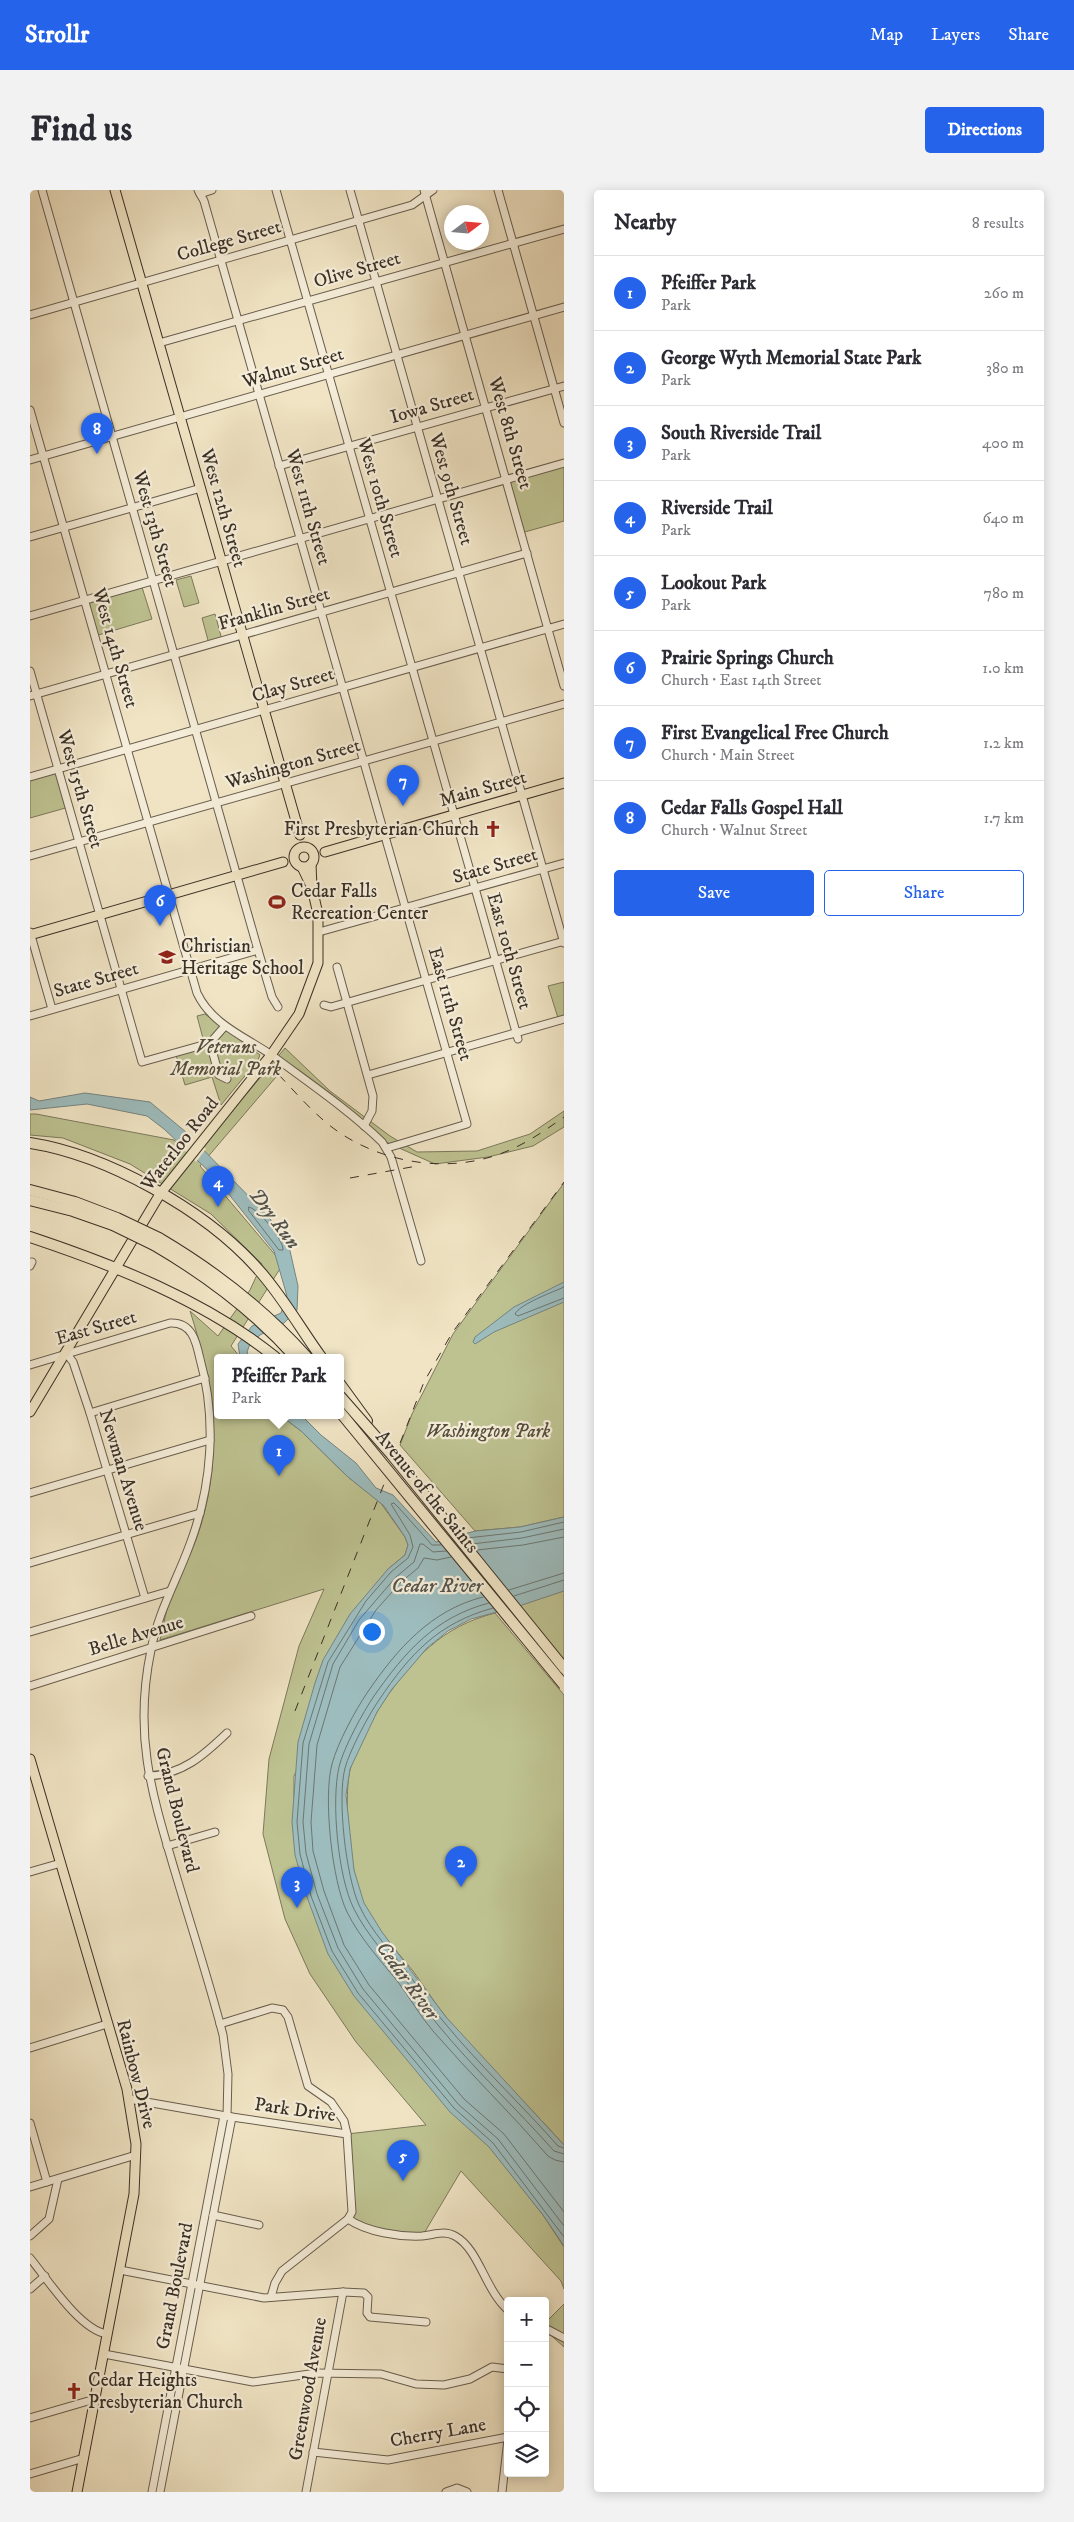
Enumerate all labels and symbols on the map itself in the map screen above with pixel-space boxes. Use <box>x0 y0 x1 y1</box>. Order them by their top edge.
north arrow <box>444 205 489 250</box>
street label: College Street <box>174 215 284 267</box>
street label: Olive Street <box>311 247 403 293</box>
street label: Walnut Street <box>239 343 346 394</box>
street label: West 8th Street <box>483 373 537 492</box>
street label: Iowa Street <box>387 383 477 429</box>
pin: 8 <box>81 413 113 454</box>
street label: West 9th Street <box>424 429 478 548</box>
street label: West 10th Street <box>352 435 408 560</box>
street label: West 12th Street <box>195 445 251 570</box>
street label: West 11th Street <box>280 445 336 568</box>
street label: West 13th Street <box>127 467 183 590</box>
street label: Franklin Street <box>216 582 332 636</box>
street label: West 14th Street <box>87 584 143 711</box>
street label: Clay Street <box>249 662 337 708</box>
street label: West 15th Street <box>52 726 108 851</box>
street label: Washington Street <box>222 734 363 794</box>
pin: 7 <box>387 765 419 806</box>
street label: Main Street <box>437 766 529 812</box>
place label: First Presbyterian Church <box>284 818 479 841</box>
church icon: First Presbyterian Church <box>483 819 503 839</box>
street label: State Street <box>450 843 540 889</box>
place label: Cedar Falls Recreation Center <box>291 880 428 925</box>
pin: 6 <box>144 885 176 926</box>
street label: East 10th Street <box>481 890 537 1012</box>
sports icon: Cedar Falls Recreation Center <box>267 892 287 912</box>
place label: Christian Heritage School <box>181 935 304 980</box>
street label: East 11th Street <box>423 945 477 1063</box>
school or university icon: Christian Heritage School <box>157 947 177 967</box>
street label: State Street <box>51 957 141 1003</box>
park label: Veterans Memorial Park <box>169 1036 281 1081</box>
street label: Waterloo Road <box>136 1092 224 1196</box>
pin: 4 <box>202 1166 234 1207</box>
water label: Dry Run <box>243 1183 305 1255</box>
street label: East Street <box>53 1306 139 1350</box>
street label: Newman Avenue <box>94 1406 153 1534</box>
park label: Washington Park <box>426 1420 550 1443</box>
street label: Avenue of the Saints <box>370 1426 484 1558</box>
pin: 1 <box>263 1435 295 1476</box>
water label: Cedar River <box>391 1574 485 1599</box>
street label: Belle Avenue <box>86 1611 186 1661</box>
your location <box>359 1619 385 1645</box>
street label: Grand Boulevard <box>150 1745 204 1876</box>
pin: 2 <box>445 1846 477 1887</box>
pin: 3 <box>281 1867 313 1908</box>
water label: Cedar River <box>370 1937 445 2027</box>
street label: Rainbow Drive <box>111 2017 161 2131</box>
street label: Park Drive <box>253 2093 337 2127</box>
pin: 5 <box>387 2140 419 2181</box>
street label: Grand Boulevard <box>151 2220 199 2351</box>
street label: Greenwood Avenue <box>284 2316 332 2462</box>
place label: Cedar Heights Presbyterian Church <box>88 2369 243 2414</box>
church icon: Cedar Heights Presbyterian Church <box>64 2381 84 2401</box>
street label: Cherry Lane <box>388 2413 488 2453</box>

